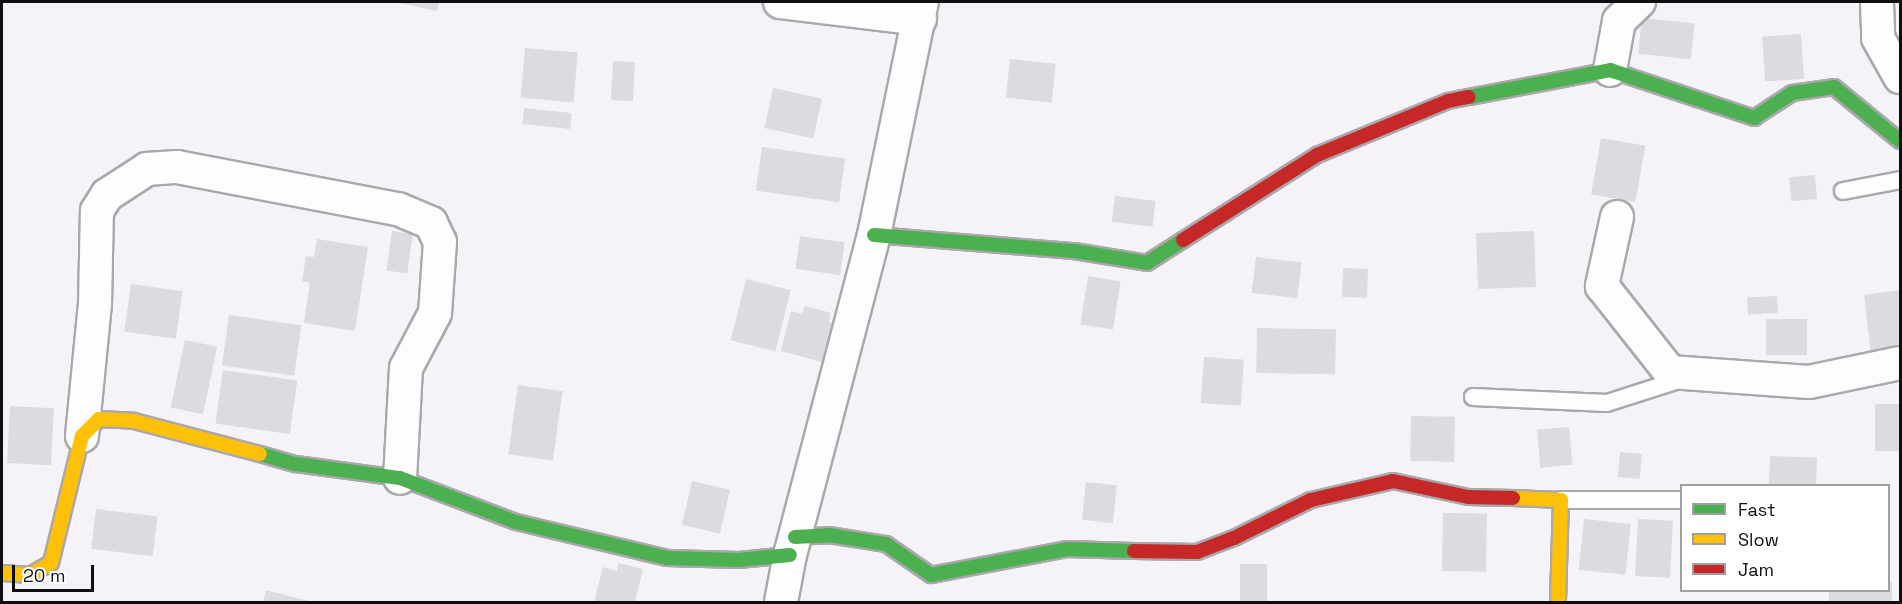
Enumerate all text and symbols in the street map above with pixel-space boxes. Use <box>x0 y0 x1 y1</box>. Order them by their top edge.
legend <box>1680 484 1890 592</box>
text: Fast <box>1738 498 1775 521</box>
text: Slow <box>1738 528 1779 551</box>
scale bar <box>15 553 98 591</box>
text: Jam <box>1738 558 1774 581</box>
text: 20 m <box>23 564 66 587</box>

